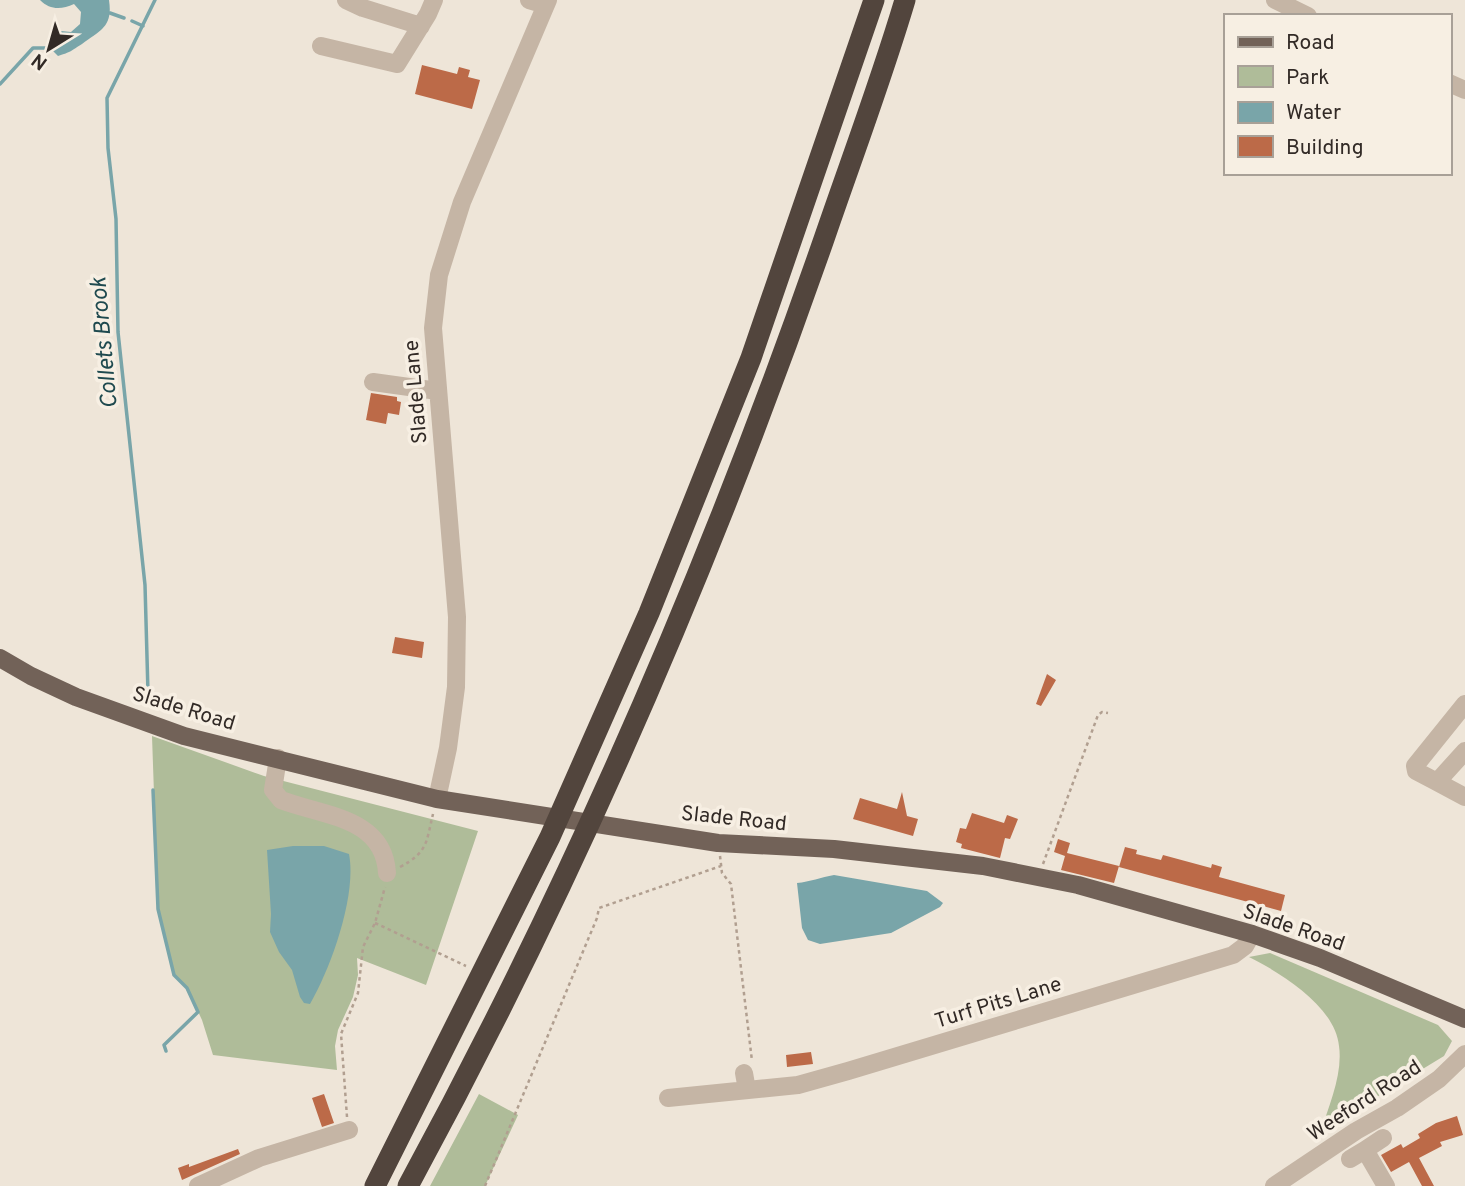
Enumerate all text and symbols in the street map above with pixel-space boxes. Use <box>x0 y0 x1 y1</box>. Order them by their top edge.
north arrow <box>14 14 84 84</box>
legend <box>1224 14 1451 175</box>
text: Road <box>1286 30 1335 57</box>
text: N <box>27 47 53 75</box>
text: Park <box>1286 65 1329 92</box>
text: Water <box>1286 100 1341 127</box>
text: Building <box>1286 135 1364 162</box>
water label: Collets Brook <box>85 275 126 410</box>
street label: Slade Lane <box>399 339 434 445</box>
street label: Slade Road <box>129 681 238 738</box>
street label: Slade Road <box>680 801 788 838</box>
street label: Slade Road <box>1239 898 1348 958</box>
street label: Turf Pits Lane <box>932 971 1065 1036</box>
street label: Weeford Road <box>1303 1054 1427 1148</box>

